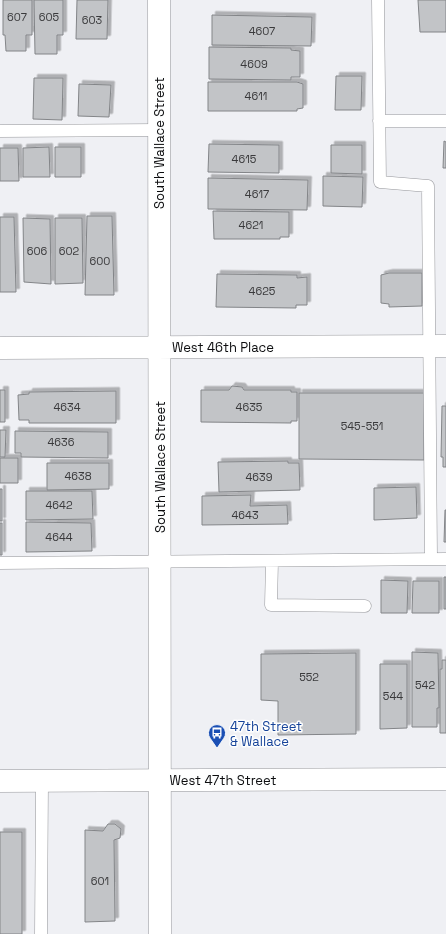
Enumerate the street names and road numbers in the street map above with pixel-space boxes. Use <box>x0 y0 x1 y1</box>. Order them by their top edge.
street label: South Wallace Street <box>151 77 168 209</box>
street label: West 46th Place <box>172 339 274 356</box>
street label: South Wallace Street <box>152 401 169 533</box>
street label: West 47th Street <box>170 772 276 789</box>

